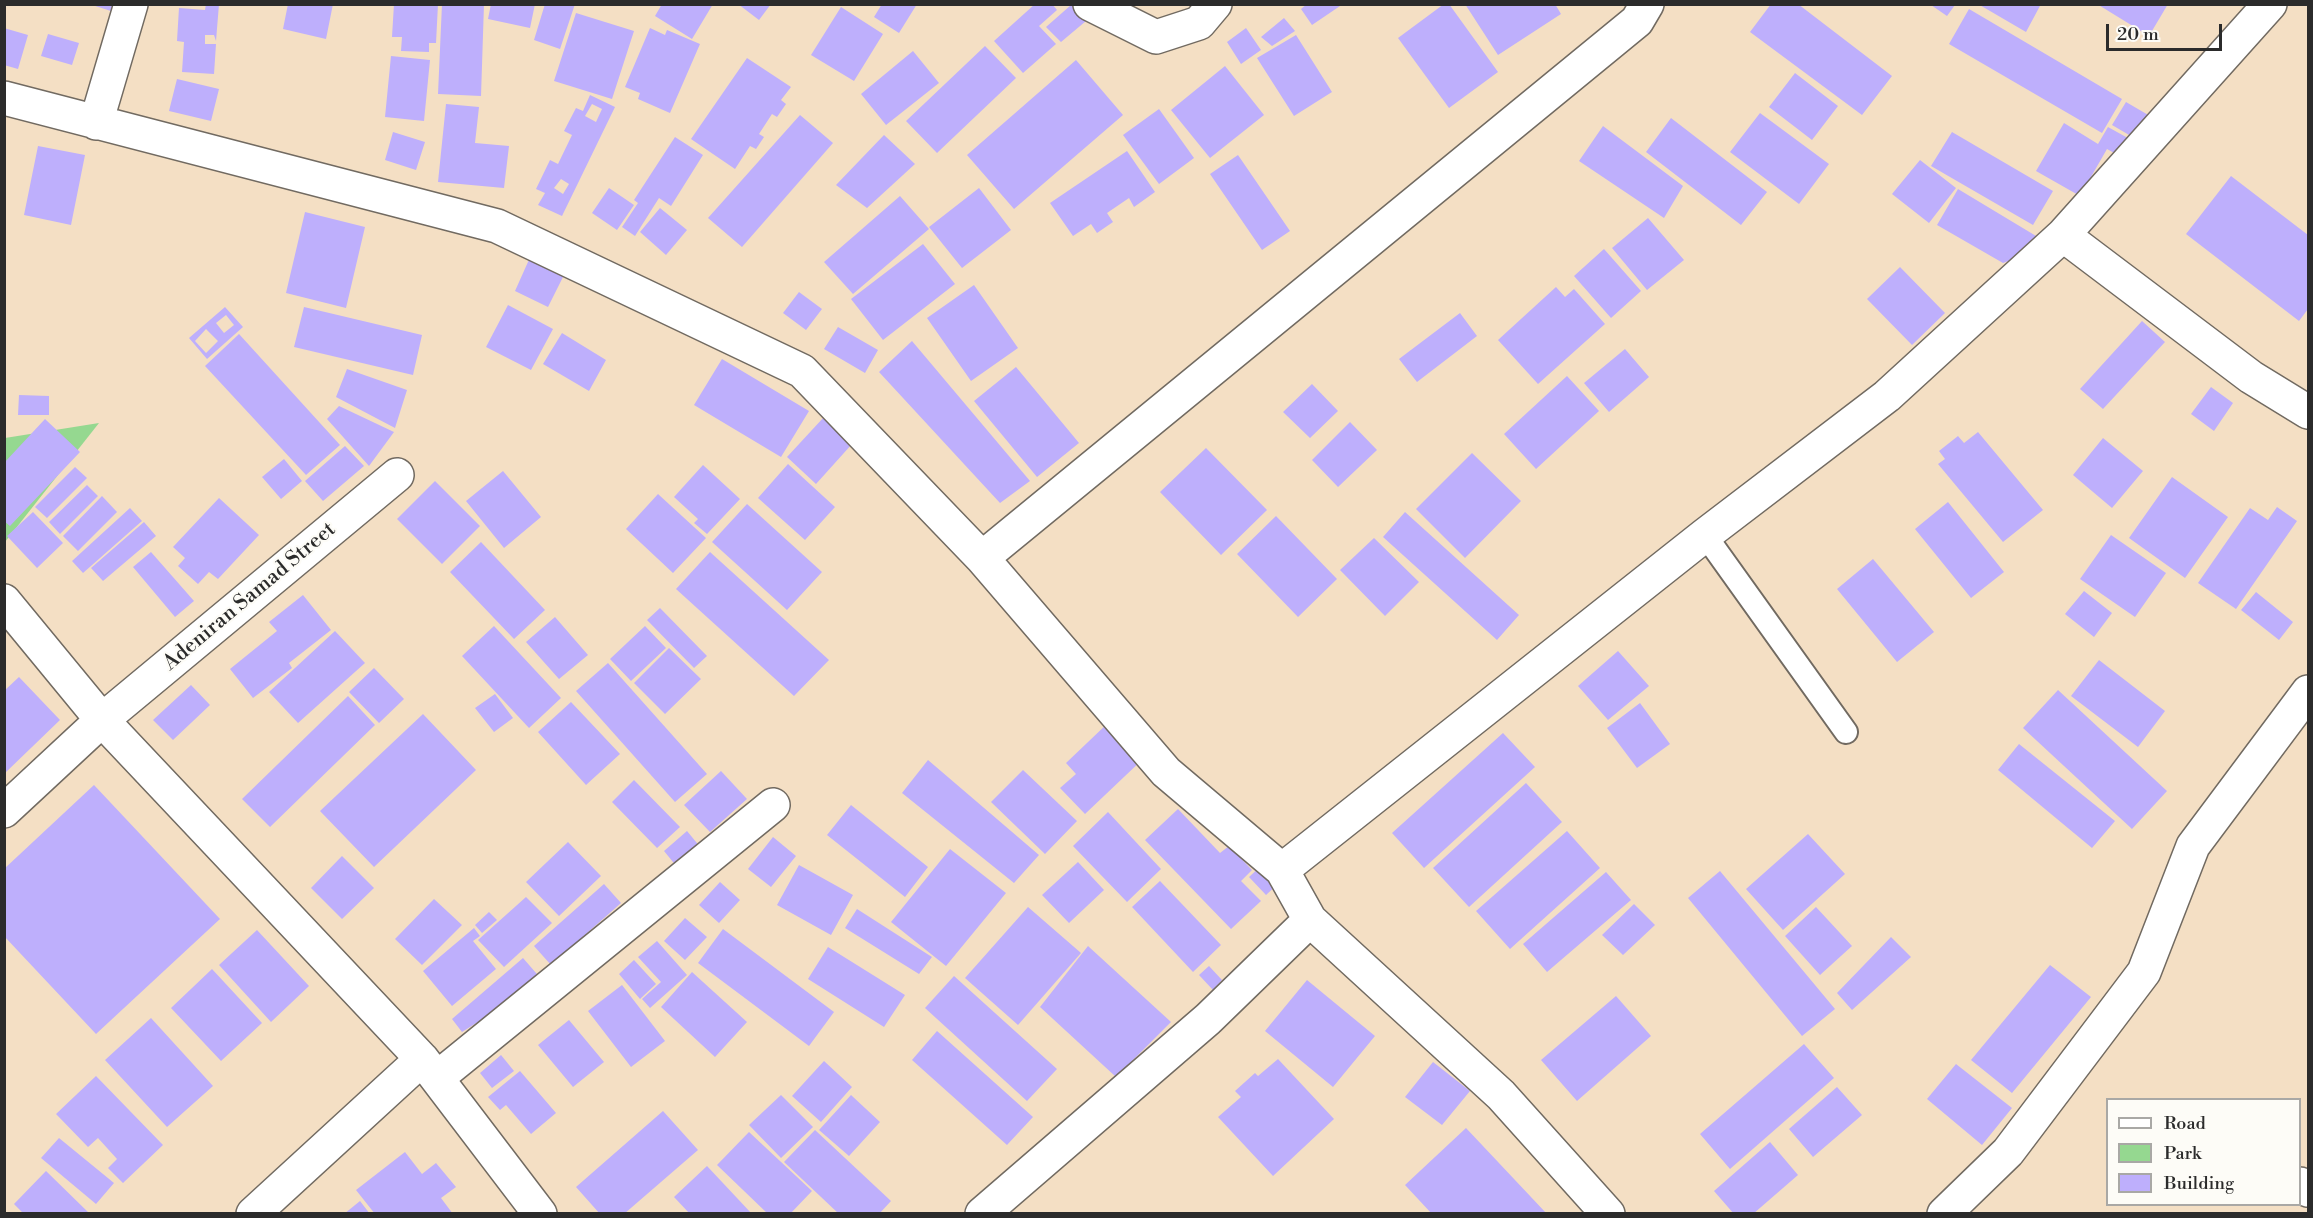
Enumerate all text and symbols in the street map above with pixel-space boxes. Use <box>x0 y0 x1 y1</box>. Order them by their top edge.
scale bar <box>2109 12 2224 50</box>
text: 20 m <box>2117 23 2159 46</box>
street label: Adeniran Samad Street <box>159 517 341 677</box>
legend <box>2106 1098 2301 1206</box>
text: Road <box>2164 1112 2206 1135</box>
text: Park <box>2164 1142 2201 1165</box>
text: Building <box>2164 1172 2234 1195</box>

